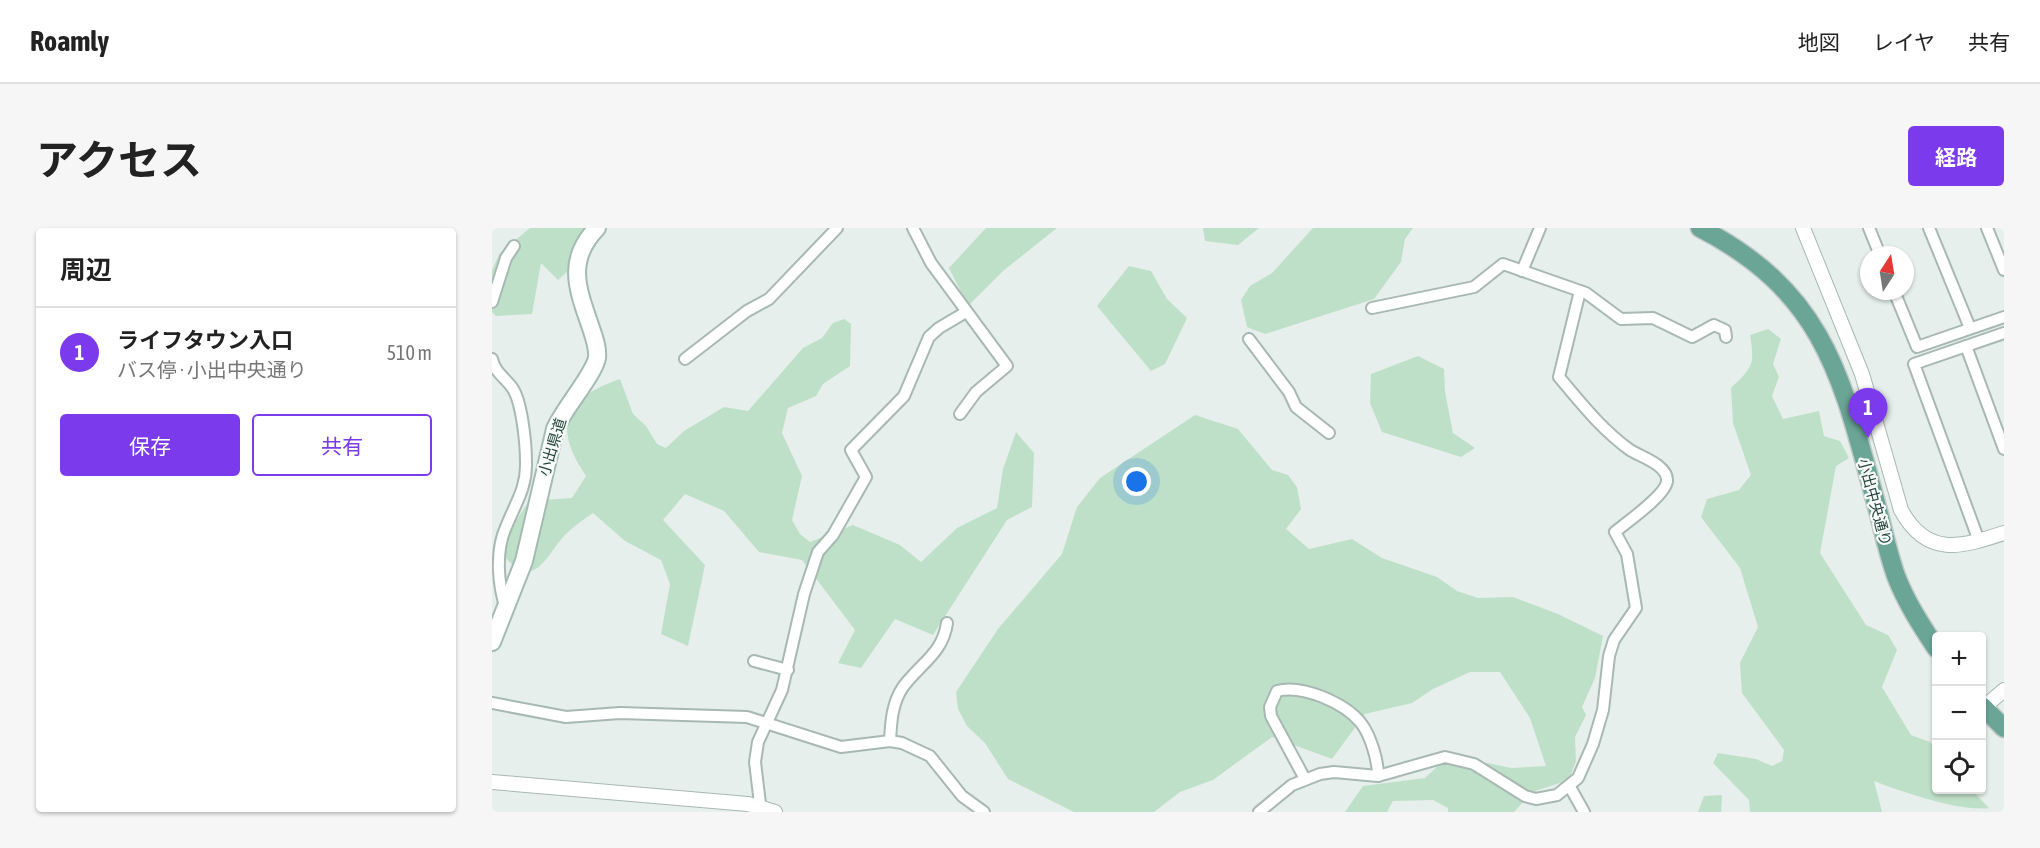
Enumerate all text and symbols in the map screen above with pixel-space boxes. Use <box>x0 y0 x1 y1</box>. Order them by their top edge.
text: Roamly <box>30 25 109 57</box>
text: 地図 <box>1798 30 1840 54</box>
text: レイヤ <box>1873 30 1935 54</box>
text: 共有 <box>1968 30 2010 54</box>
button: 経路 <box>1908 126 2004 186</box>
text: アクセス <box>36 136 202 184</box>
north arrow <box>1860 246 1914 300</box>
text: 周辺 <box>60 255 112 285</box>
text: ライフタウン入口 <box>117 327 293 353</box>
text: 1 <box>75 341 84 364</box>
text: 510 m <box>387 341 432 364</box>
text: バス停 · 小出中央通り <box>117 358 307 381</box>
pin: 1 <box>1848 388 1888 438</box>
button: 保存 <box>60 414 240 476</box>
button: 共有 <box>252 414 432 476</box>
street label: 小出県道 <box>535 416 569 478</box>
street label: 小出中央通り <box>1855 456 1895 548</box>
your location <box>1122 467 1151 496</box>
map controls <box>1932 632 1986 794</box>
button: + <box>1932 632 1986 686</box>
button: − <box>1932 686 1986 740</box>
button: locate <box>1932 740 1986 794</box>

